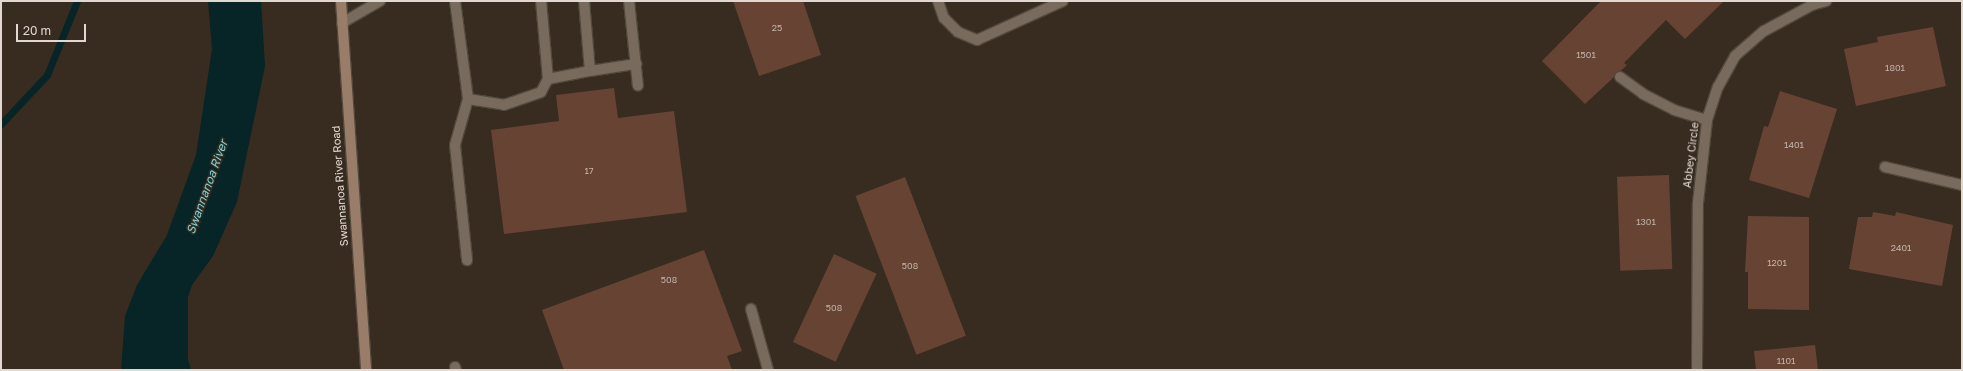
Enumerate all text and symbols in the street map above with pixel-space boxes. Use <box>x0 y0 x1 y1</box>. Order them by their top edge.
scale bar <box>18 16 88 42</box>
text: 20 m <box>23 23 51 38</box>
house number: 25 <box>772 23 782 33</box>
house number: 1501 <box>1576 50 1596 60</box>
house number: 1801 <box>1885 63 1905 73</box>
street label: Abbey Circle <box>1680 121 1702 189</box>
street label: Swannanoa River Road <box>329 125 351 247</box>
water label: Swannanoa River <box>183 138 231 236</box>
house number: 1401 <box>1784 140 1804 150</box>
house number: 17 <box>584 166 594 176</box>
house number: 1301 <box>1636 217 1656 227</box>
house number: 2401 <box>1891 243 1911 253</box>
house number: 1201 <box>1767 258 1787 268</box>
house number: 508 <box>902 261 918 271</box>
house number: 508 <box>661 275 677 285</box>
house number: 508 <box>826 303 842 313</box>
house number: 1101 <box>1777 356 1795 366</box>

